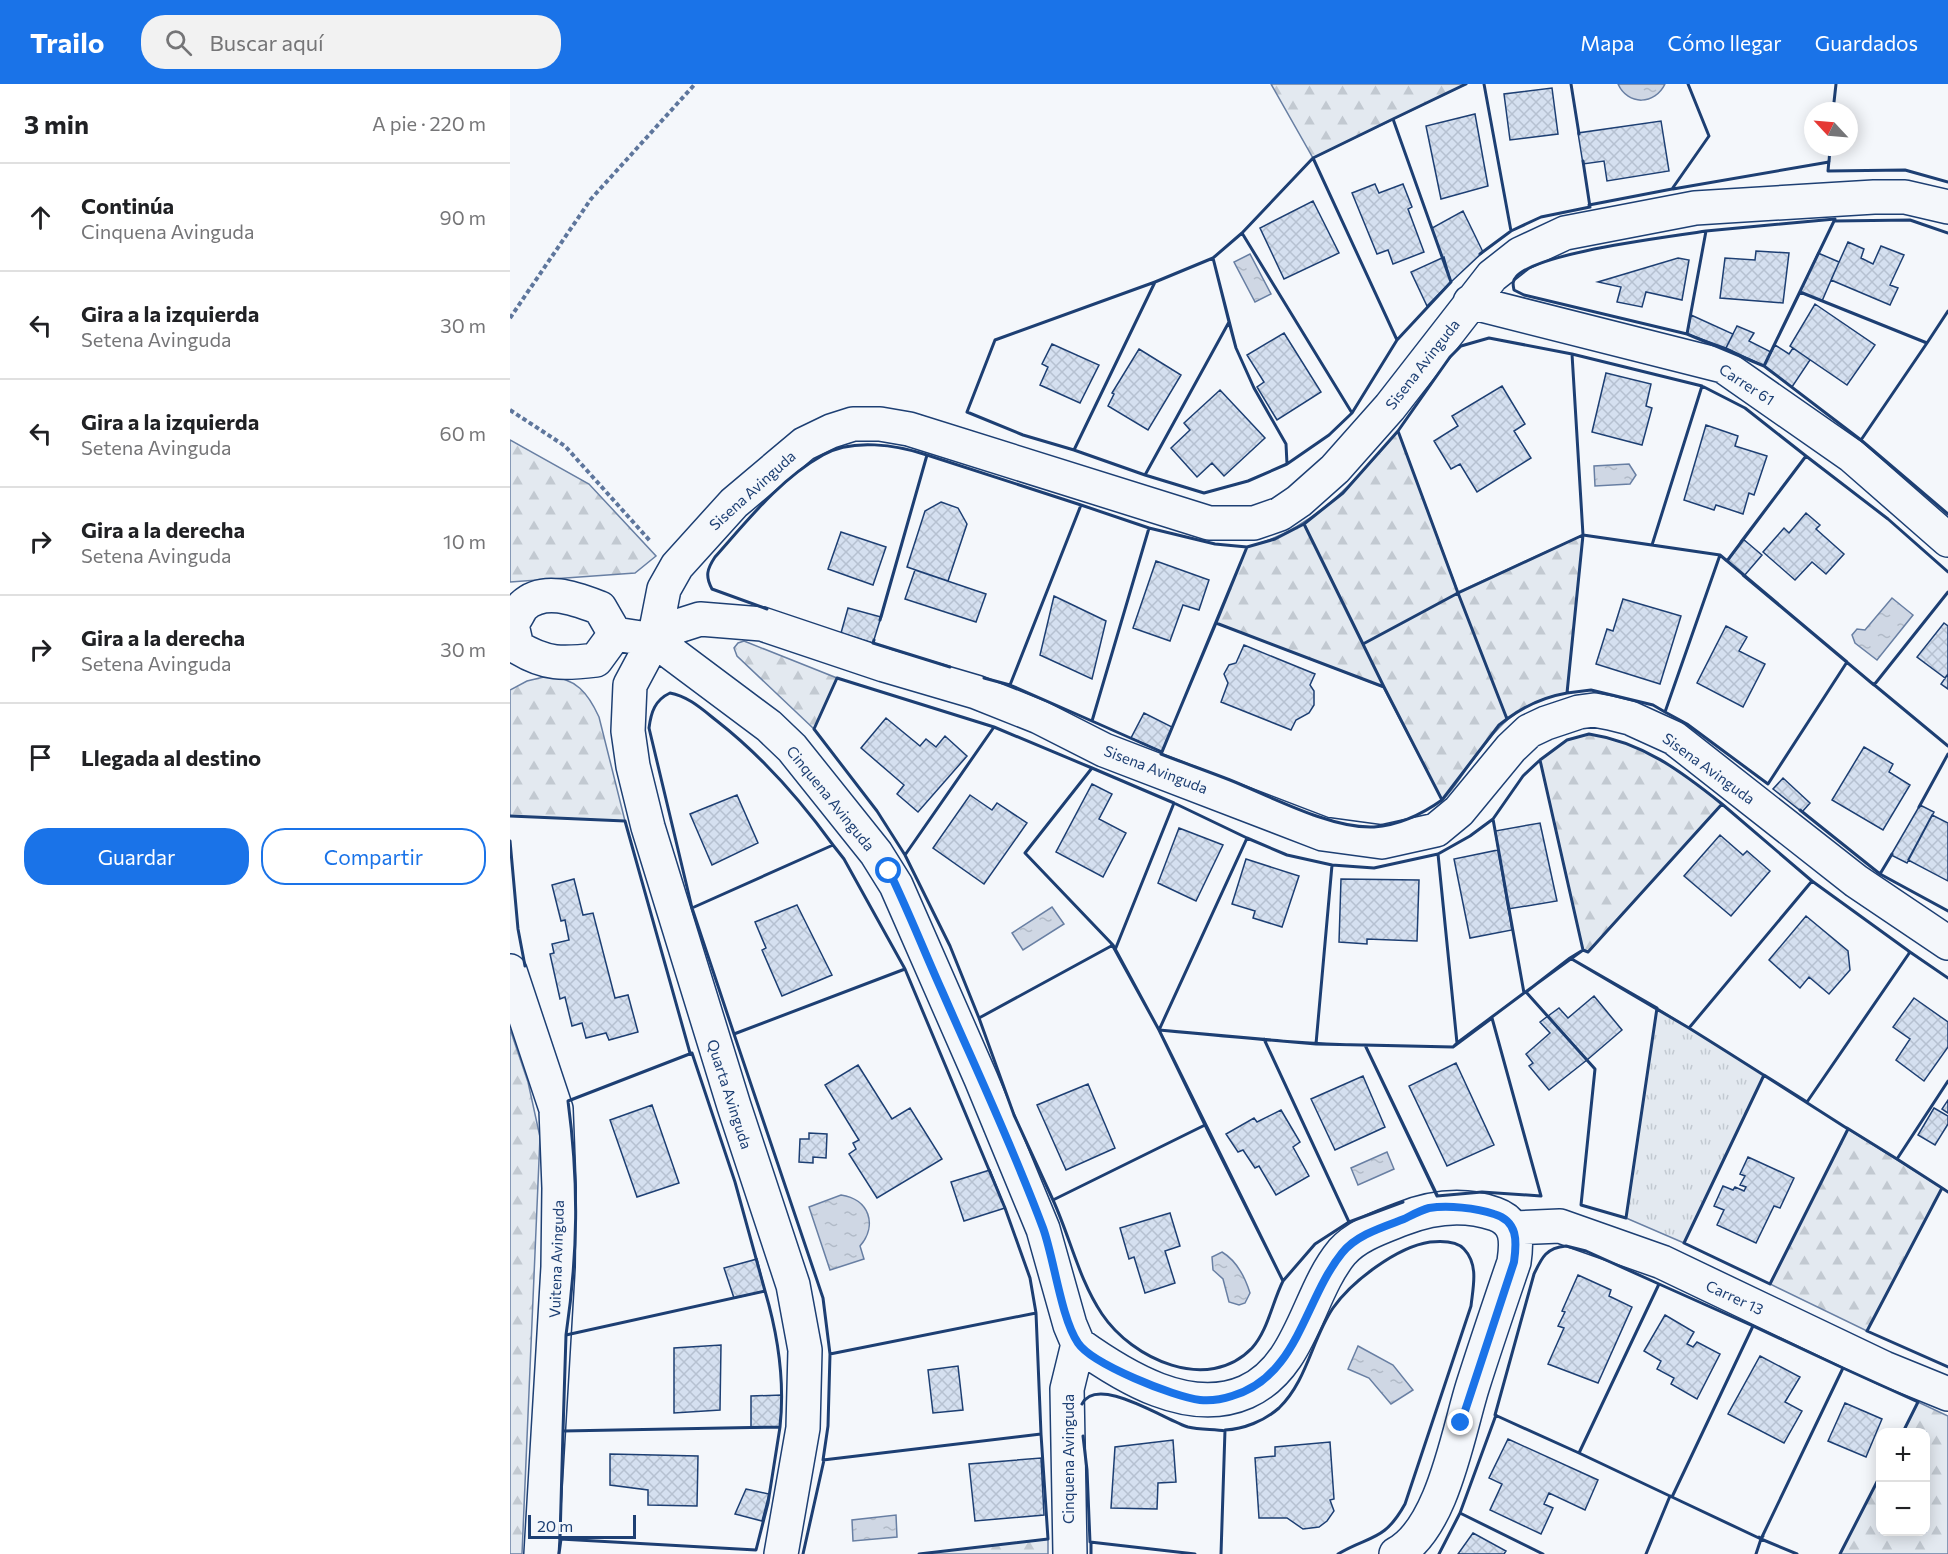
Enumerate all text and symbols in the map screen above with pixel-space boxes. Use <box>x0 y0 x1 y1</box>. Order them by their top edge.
search box <box>141 15 561 69</box>
text: Trailo <box>30 25 105 59</box>
icon: search <box>162 26 195 59</box>
text: Buscar aquí <box>210 29 324 56</box>
text: Mapa <box>1580 30 1635 55</box>
text: Cómo llegar <box>1668 30 1782 55</box>
text: Guardados <box>1815 30 1918 55</box>
north arrow <box>1804 102 1858 156</box>
text: 3 min <box>24 108 89 139</box>
text: A pie · 220 m <box>372 111 486 135</box>
text: Continúa <box>81 192 174 219</box>
icon: ahead <box>24 201 57 234</box>
text: 90 m <box>440 205 486 229</box>
text: Cinquena Avinguda <box>81 219 254 243</box>
text: Gira a la izquierda <box>81 300 259 327</box>
icon: left <box>24 309 57 342</box>
text: 30 m <box>440 313 486 337</box>
street label: Sisena Avinguda <box>1381 315 1463 413</box>
text: Setena Avinguda <box>81 327 231 351</box>
street label: Carrer 61 <box>1716 360 1778 408</box>
text: Gira a la izquierda <box>81 408 259 435</box>
icon: left <box>24 417 57 450</box>
text: 60 m <box>440 421 486 445</box>
text: Setena Avinguda <box>81 435 231 459</box>
street label: Sisena Avinguda <box>705 447 799 533</box>
text: Gira a la derecha <box>81 516 245 543</box>
icon: right <box>24 525 57 558</box>
text: 10 m <box>443 529 486 553</box>
text: Setena Avinguda <box>81 543 231 567</box>
text: Gira a la derecha <box>81 624 245 651</box>
icon: right <box>24 633 57 666</box>
text: 30 m <box>440 637 486 661</box>
text: Setena Avinguda <box>81 651 231 675</box>
street label: Sisena Avinguda <box>1659 728 1759 808</box>
icon: arrive <box>24 741 57 774</box>
street label: Sisena Avinguda <box>1102 741 1210 797</box>
street label: Cinquena Avinguda <box>783 742 879 854</box>
text: Llegada al destino <box>81 744 261 771</box>
button: Guardar <box>24 828 249 885</box>
button: Compartir <box>261 828 486 885</box>
route start <box>875 857 901 883</box>
street label: Quarta Avinguda <box>704 1037 756 1151</box>
street label: Vuitena Avinguda <box>545 1200 567 1318</box>
street label: Carrer 13 <box>1703 1276 1767 1318</box>
street label: Cinquena Avinguda <box>1059 1394 1077 1524</box>
route end <box>1447 1409 1473 1435</box>
map controls <box>1876 1428 1930 1536</box>
button: + <box>1876 1428 1930 1482</box>
button: − <box>1876 1482 1930 1536</box>
scale bar <box>528 1512 636 1540</box>
text: 20 m <box>537 1516 573 1535</box>

